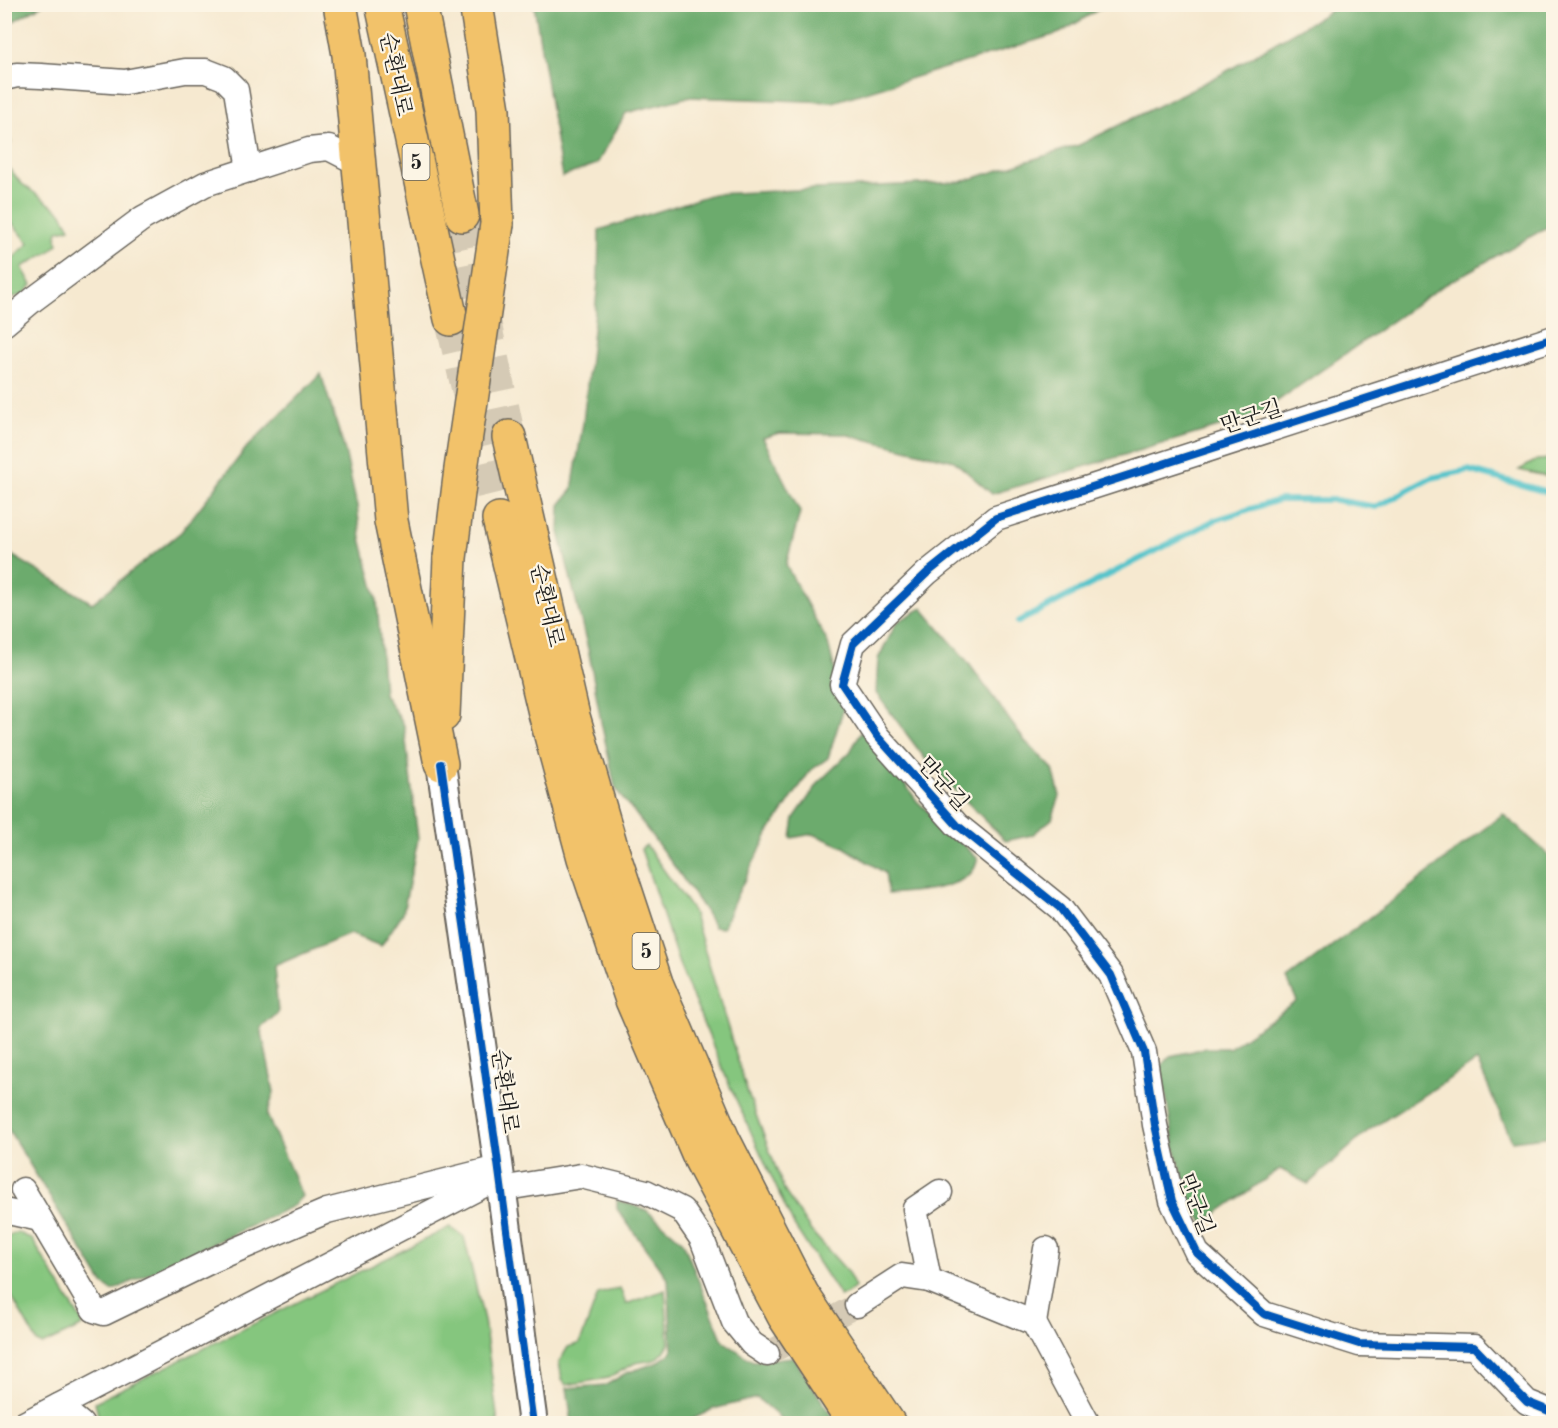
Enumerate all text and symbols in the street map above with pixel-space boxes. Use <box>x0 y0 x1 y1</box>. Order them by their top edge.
street label: 순환대로 <box>375 30 417 118</box>
road number: 5 <box>402 144 430 180</box>
street label: 만군길 <box>1218 397 1285 438</box>
street label: 순환대로 <box>526 561 568 649</box>
street label: 만군길 <box>913 753 973 815</box>
road number: 5 <box>632 933 660 969</box>
street label: 순환대로 <box>487 1047 523 1135</box>
street label: 만군길 <box>1173 1171 1218 1238</box>

